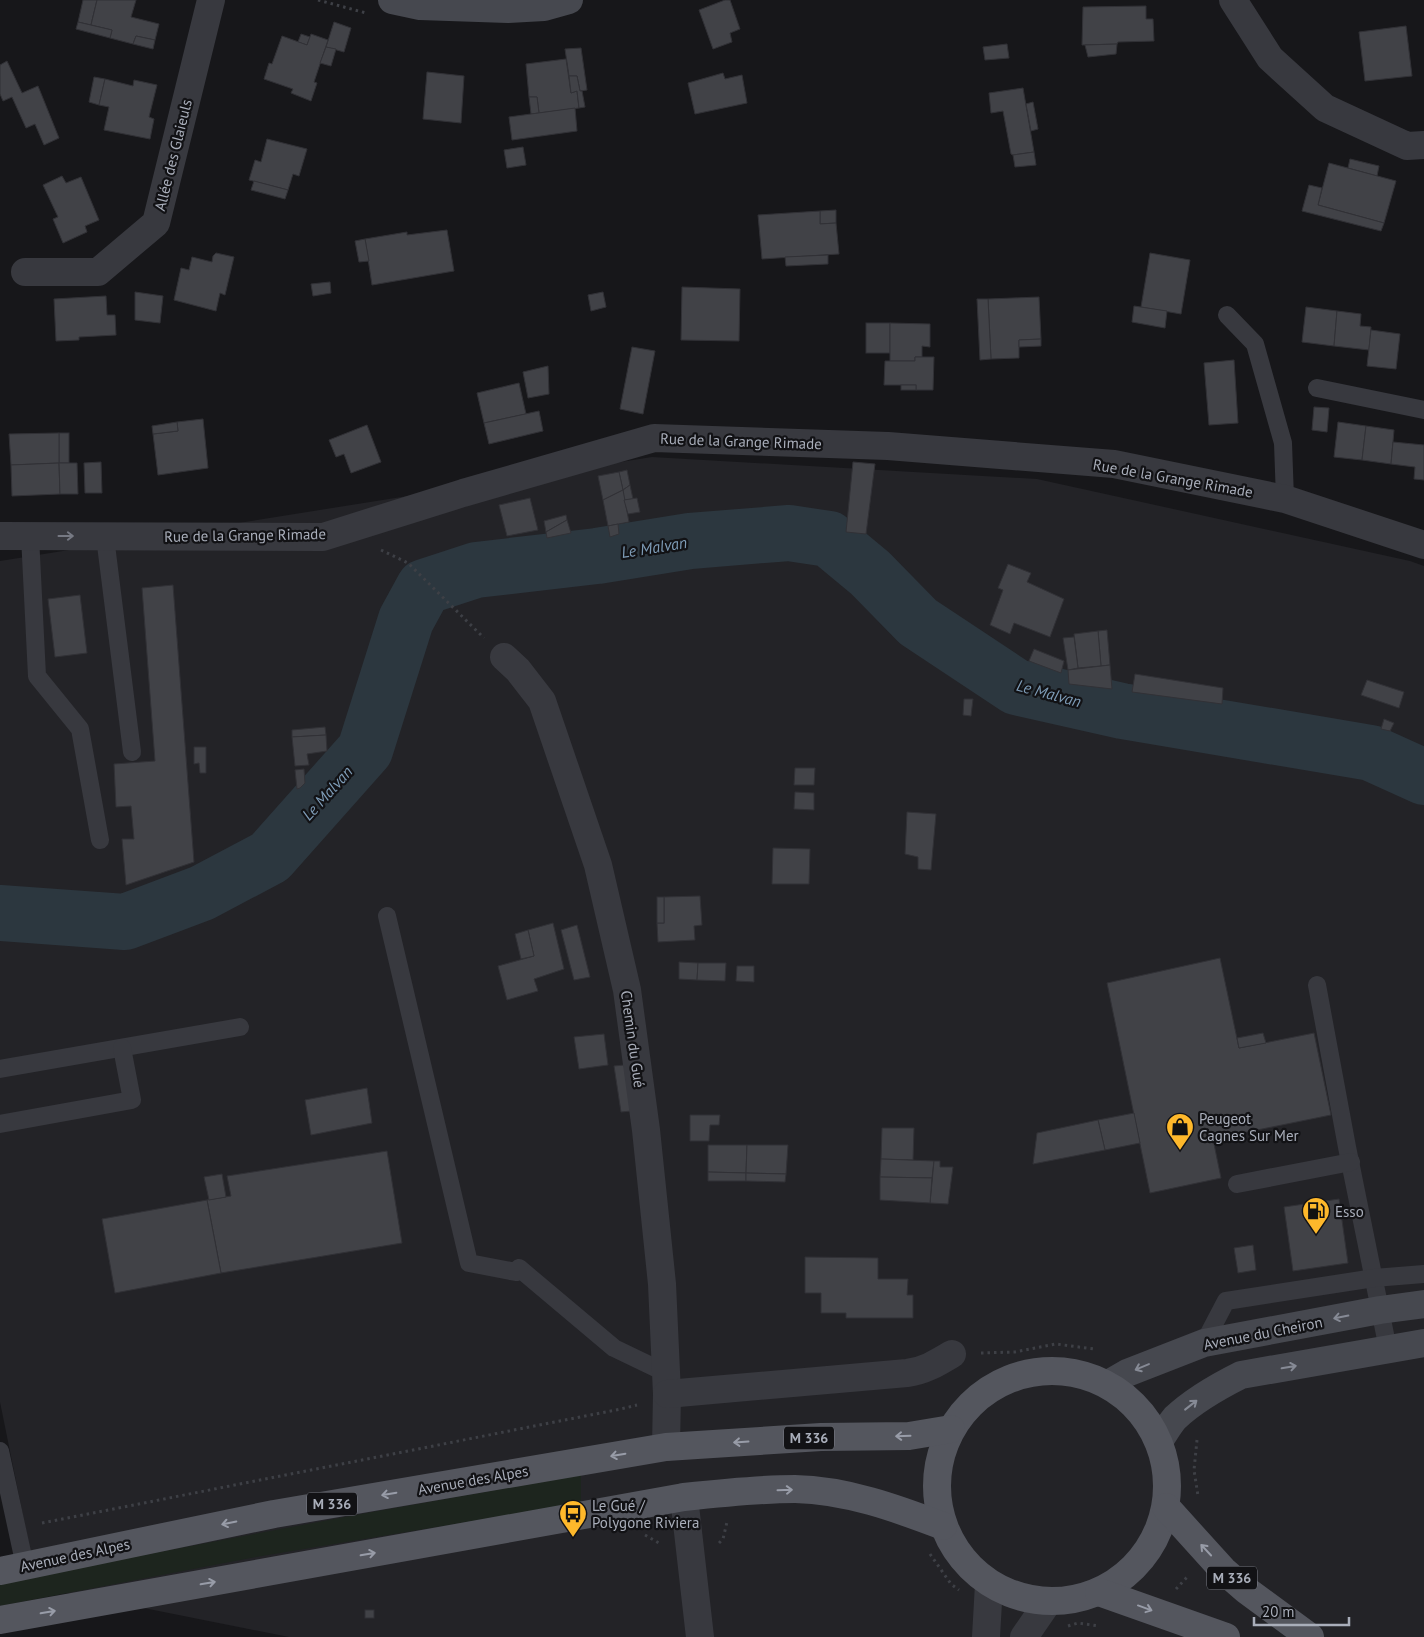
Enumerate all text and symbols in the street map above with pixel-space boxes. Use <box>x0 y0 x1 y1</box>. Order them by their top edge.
street label: Allée des Glaieuls <box>150 97 196 213</box>
street label: Rue de la Grange Rimade <box>660 429 822 453</box>
street label: Rue de la Grange Rimade <box>1092 455 1254 501</box>
street label: Rue de la Grange Rimade <box>164 524 326 546</box>
one-way arrow <box>58 531 74 541</box>
water label: Le Malvan <box>620 532 688 562</box>
water label: Le Malvan <box>1014 675 1084 711</box>
water label: Le Malvan <box>297 762 357 824</box>
street label: Chemin du Gué <box>617 989 649 1089</box>
place label: Peugeot Cagnes Sur Mer <box>1199 1109 1299 1145</box>
shop icon: Peugeot Cagnes Sur Mer <box>1165 1112 1195 1151</box>
fuel station icon: Esso <box>1301 1196 1331 1235</box>
place label: Esso <box>1335 1202 1364 1221</box>
street label: Avenue du Cheiron <box>1202 1312 1324 1354</box>
one-way arrow <box>1334 1313 1350 1322</box>
one-way arrow <box>1281 1361 1297 1371</box>
one-way arrow <box>1135 1362 1150 1372</box>
one-way arrow <box>1184 1400 1198 1410</box>
road number: M 336 <box>784 1426 834 1450</box>
one-way arrow <box>895 1432 911 1441</box>
one-way arrow <box>733 1438 749 1447</box>
one-way arrow <box>611 1451 627 1461</box>
street label: Avenue des Alpes <box>416 1461 530 1499</box>
one-way arrow <box>777 1485 793 1494</box>
one-way arrow <box>381 1490 397 1500</box>
road number: M 336 <box>307 1492 357 1516</box>
place label: Le Gué / Polygone Riviera <box>592 1496 699 1532</box>
bus stop icon: Le Gué / Polygone Riviera <box>558 1499 588 1538</box>
one-way arrow <box>222 1519 238 1528</box>
street label: Avenue des Alpes <box>18 1534 132 1576</box>
one-way arrow <box>1200 1544 1212 1557</box>
one-way arrow <box>359 1549 375 1559</box>
road number: M 336 <box>1207 1566 1257 1590</box>
one-way arrow <box>200 1578 216 1588</box>
scale bar <box>1254 1594 1349 1626</box>
text: 20 m <box>1262 1602 1295 1621</box>
one-way arrow <box>1137 1604 1153 1614</box>
one-way arrow <box>40 1606 56 1616</box>

